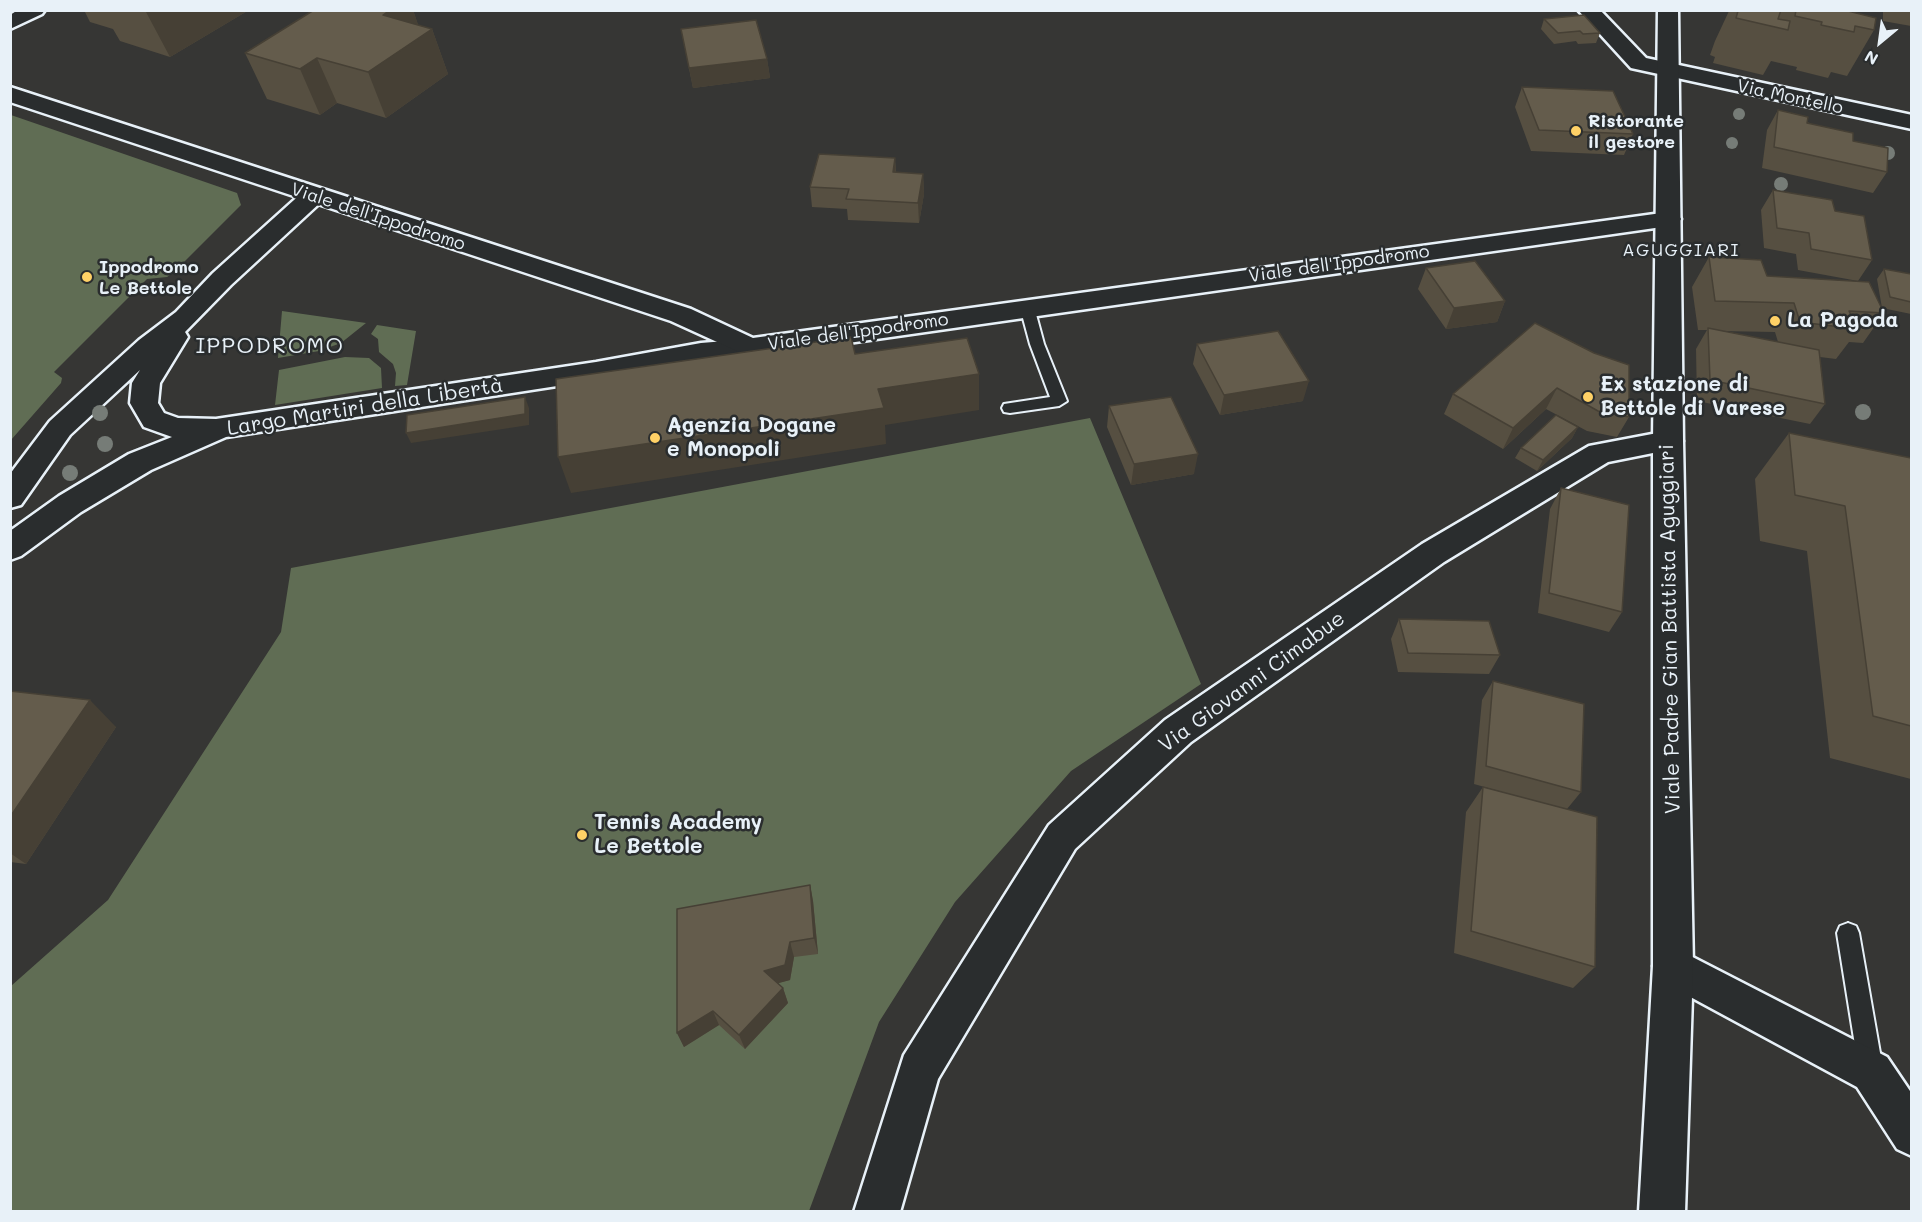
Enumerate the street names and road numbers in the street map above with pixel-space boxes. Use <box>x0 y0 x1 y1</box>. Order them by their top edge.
street label: Via Montello <box>1735 75 1845 119</box>
street label: Viale dell'Ippodromo <box>288 179 468 255</box>
street label: Viale dell'Ippodromo <box>1247 241 1431 287</box>
street label: Viale dell'Ippodromo <box>766 309 950 355</box>
street label: Largo Martiri della Libertà <box>225 373 505 441</box>
street label: Viale Padre Gian Battista Aguggiari <box>1654 444 1686 814</box>
street label: Via Giovanni Cimabue <box>1154 606 1350 758</box>

